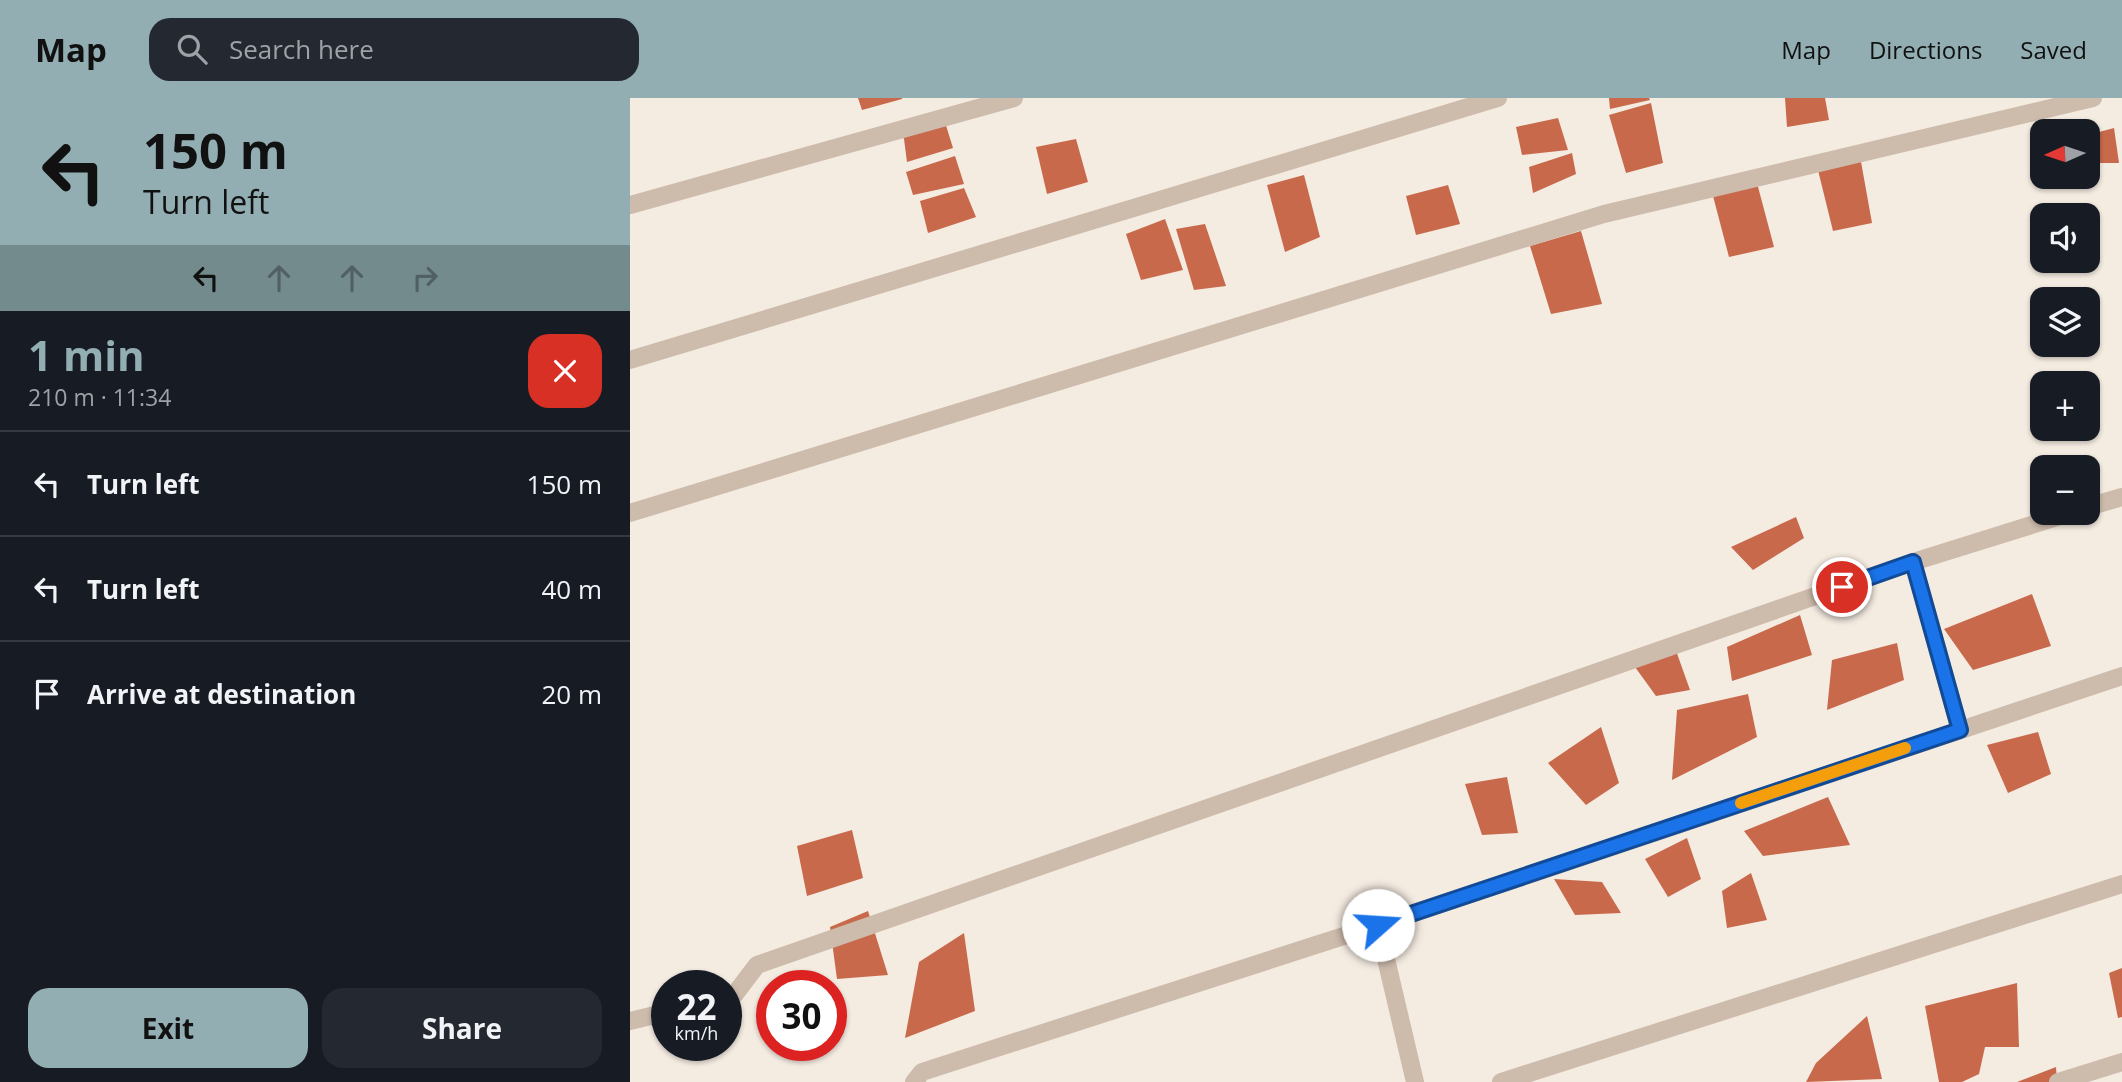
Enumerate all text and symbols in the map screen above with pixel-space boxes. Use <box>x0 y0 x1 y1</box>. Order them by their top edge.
search box <box>149 18 639 81</box>
text: Map <box>35 27 107 72</box>
icon: search <box>173 30 211 68</box>
text: Search here <box>229 31 374 67</box>
text: Map <box>1781 33 1831 66</box>
text: Directions <box>1869 33 1982 66</box>
text: Saved <box>2020 33 2087 66</box>
text: 150 m <box>143 117 288 183</box>
north arrow <box>2030 119 2100 189</box>
map controls <box>2030 119 2100 525</box>
icon: left <box>28 126 119 217</box>
text: Turn left <box>143 180 269 223</box>
button: sound <box>2030 203 2100 273</box>
icon: left <box>187 259 225 297</box>
icon: ahead <box>260 259 298 297</box>
icon: ahead <box>333 259 371 297</box>
icon: right <box>406 259 444 297</box>
button: layers <box>2030 287 2100 357</box>
text: 1 min <box>28 326 145 383</box>
button: close <box>528 334 602 408</box>
button: + <box>2030 371 2100 441</box>
text: 210 m · 11:34 <box>28 381 171 413</box>
button: − <box>2030 455 2100 525</box>
icon: left <box>28 465 66 503</box>
text: Turn left <box>87 466 199 502</box>
text: 150 m <box>527 466 602 502</box>
pin <box>1812 557 1872 617</box>
icon: arrive <box>1823 568 1861 606</box>
icon: left <box>28 570 66 608</box>
text: Turn left <box>87 571 199 607</box>
text: 40 m <box>541 571 602 607</box>
icon: arrive <box>28 675 66 713</box>
text: Arrive at destination <box>87 676 356 712</box>
text: 20 m <box>541 676 602 712</box>
position arrow <box>1341 888 1415 962</box>
speed limit sign: 30 <box>756 970 847 1061</box>
text: 22 <box>676 983 717 1030</box>
button: Exit <box>28 988 308 1068</box>
button: Share <box>322 988 602 1068</box>
text: km/h <box>675 1021 718 1045</box>

